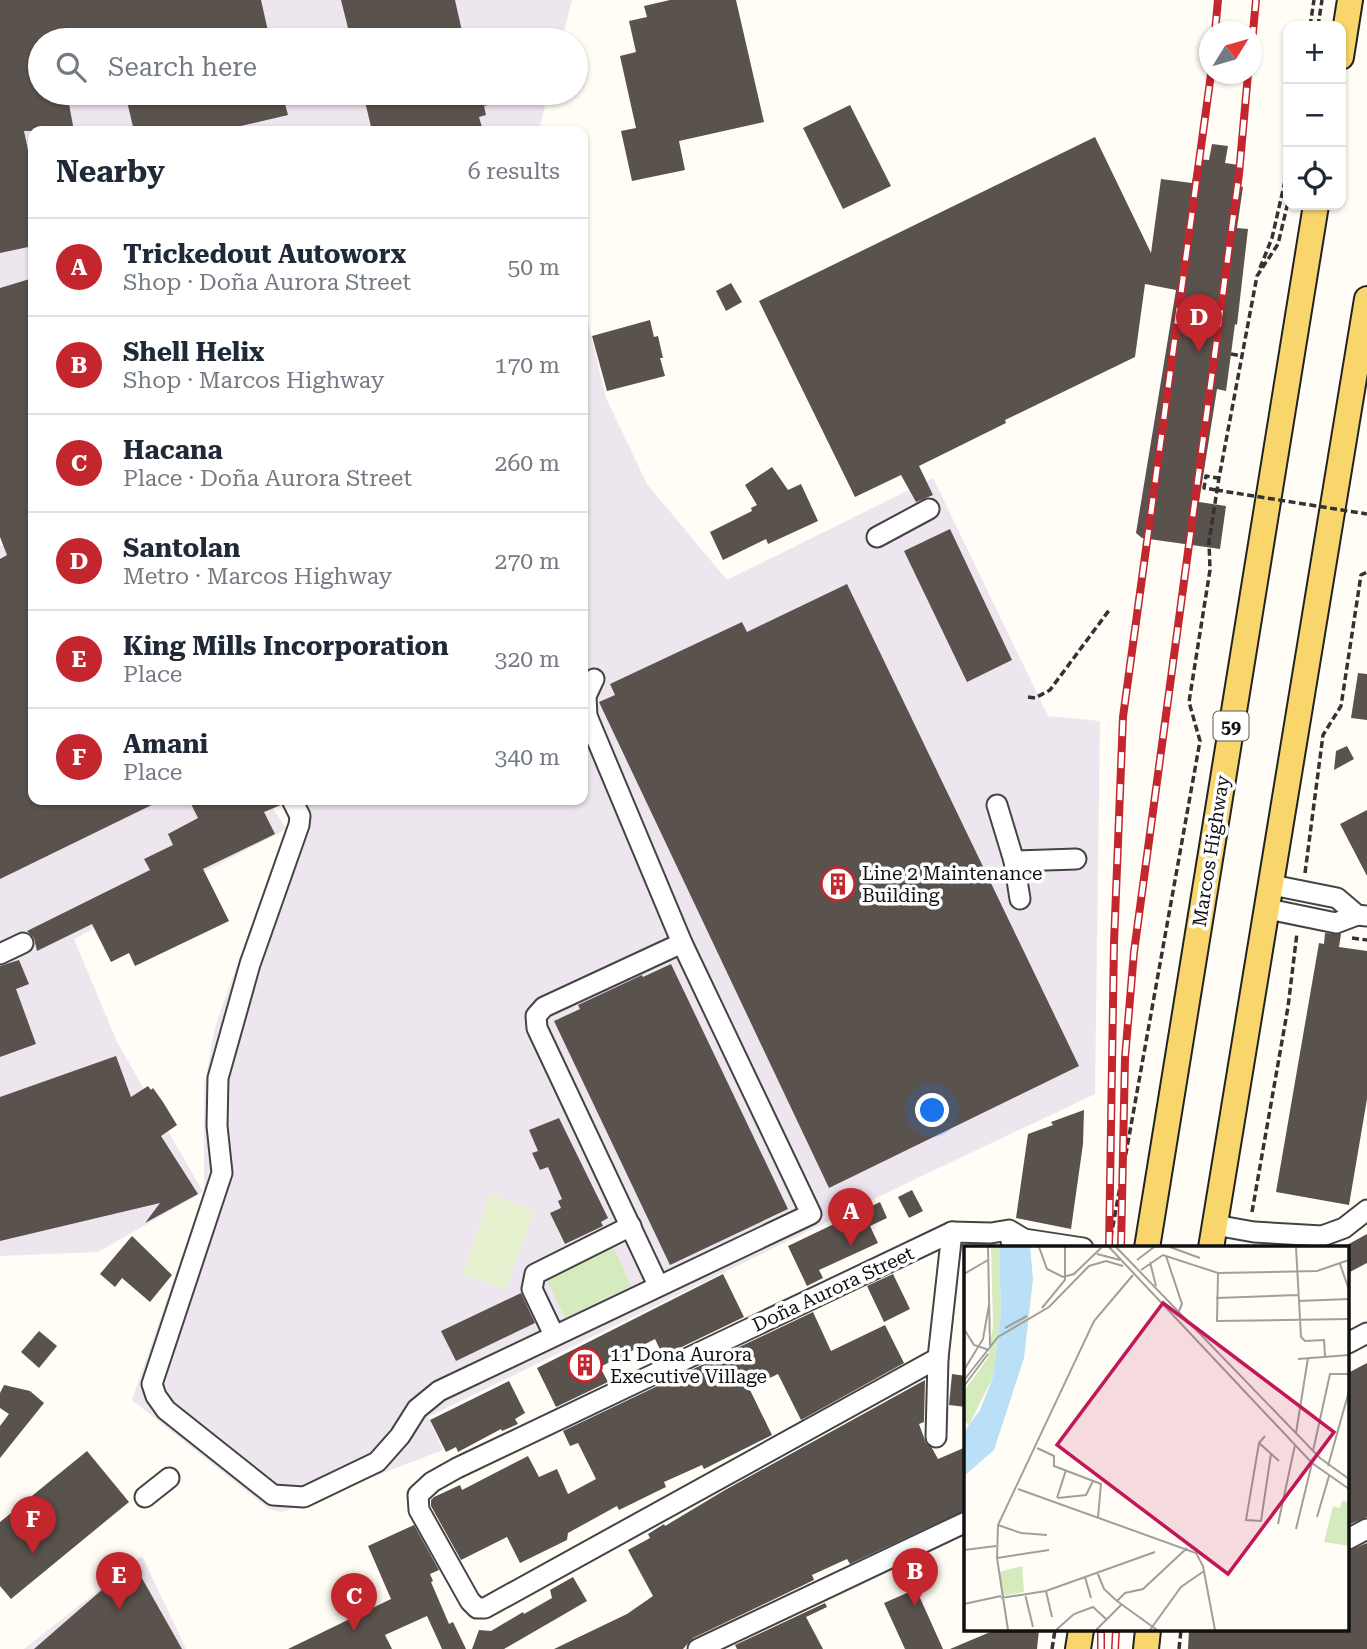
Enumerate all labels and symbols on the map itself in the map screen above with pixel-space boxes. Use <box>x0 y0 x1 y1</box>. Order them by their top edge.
north arrow <box>1199 21 1262 84</box>
pin: D <box>1176 294 1222 352</box>
road number: 59 <box>1214 712 1248 740</box>
street label: Marcos Highway <box>1188 773 1234 928</box>
place label: Line 2 Maintenance Building <box>862 862 1042 907</box>
building icon: Line 2 Maintenance Building <box>819 865 857 903</box>
your location <box>915 1093 949 1127</box>
pin: A <box>828 1188 874 1246</box>
street label: Doña Aurora Street <box>749 1242 917 1336</box>
inset map <box>964 1246 1350 1632</box>
place label: 11 Dona Aurora Executive Village <box>610 1343 767 1388</box>
building icon: 11 Dona Aurora Executive Village <box>566 1346 604 1384</box>
pin: F <box>10 1496 56 1554</box>
pin: B <box>892 1548 938 1606</box>
pin: E <box>96 1552 142 1610</box>
pin: C <box>331 1573 377 1631</box>

